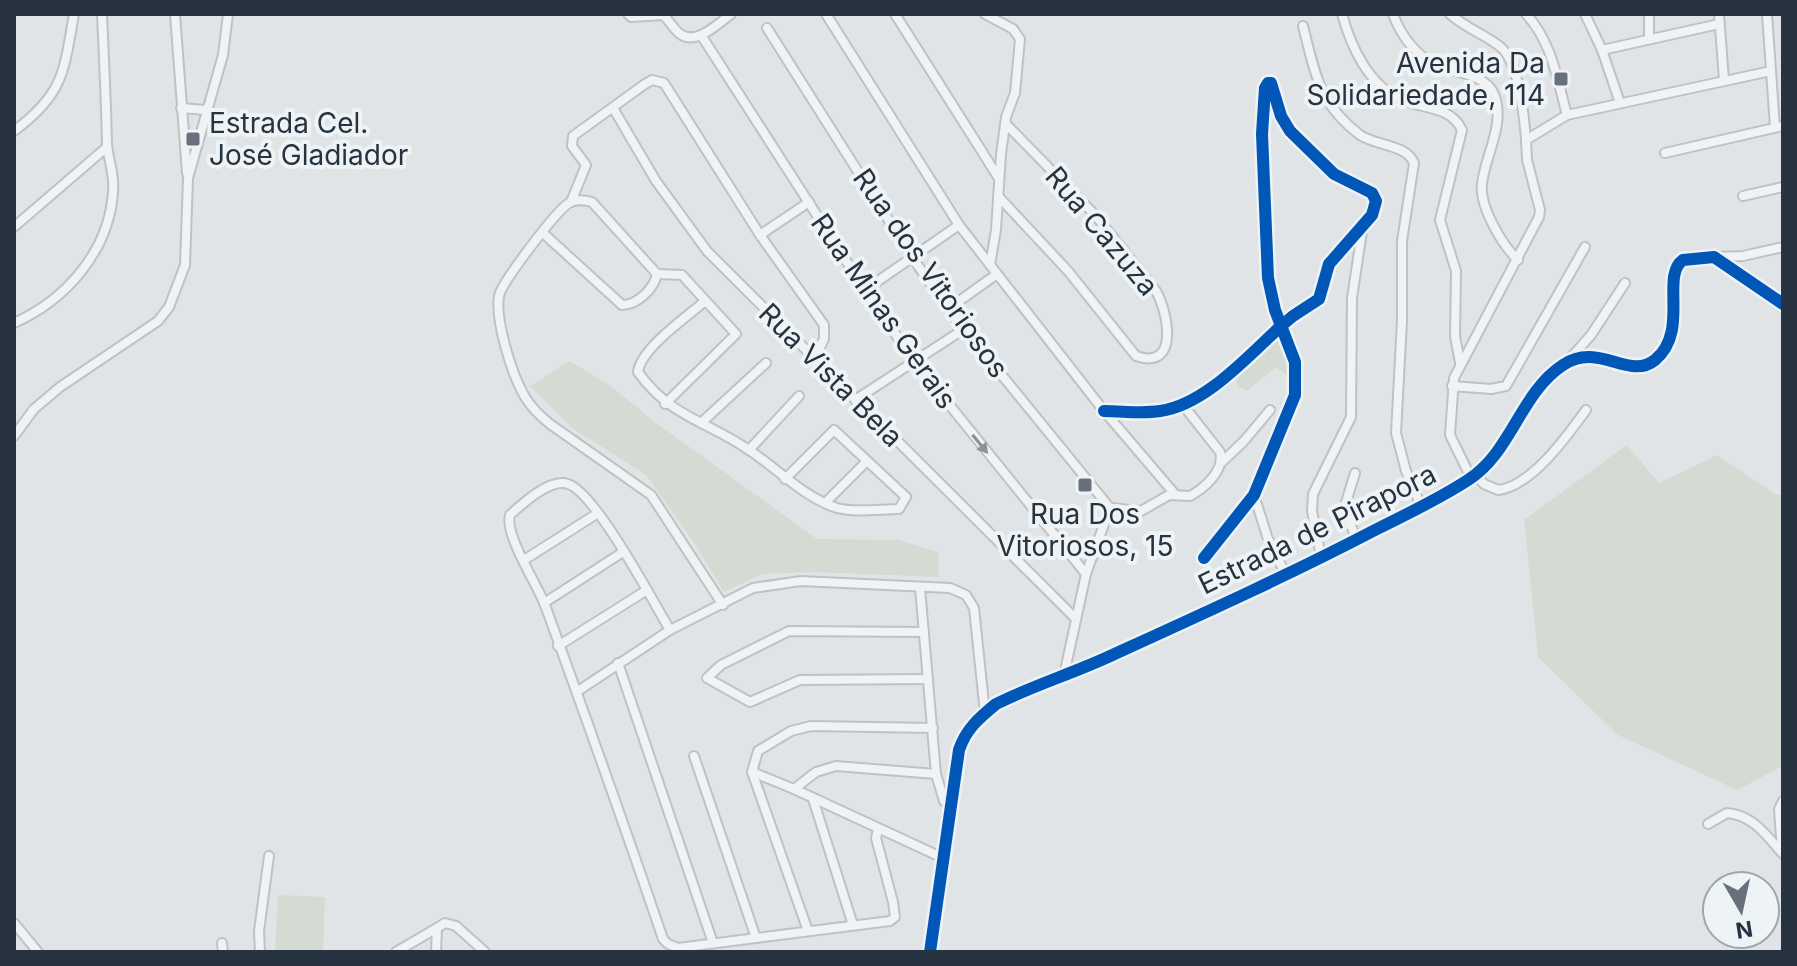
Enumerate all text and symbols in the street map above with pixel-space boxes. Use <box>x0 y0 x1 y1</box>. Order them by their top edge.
place label: Avenida Da Solidariedade, 114 <box>1307 46 1545 112</box>
marker: Avenida Da Solidariedade, 114 <box>1552 70 1570 88</box>
place label: Estrada Cel. José Gladiador <box>209 106 408 172</box>
marker: Estrada Cel. José Gladiador <box>184 130 202 148</box>
street label: Rua Cazuza <box>1038 160 1166 302</box>
street label: Rua dos Vitoriosos <box>846 162 1016 384</box>
street label: Rua Minas Gerais <box>804 207 964 415</box>
street label: Rua Vista Bela <box>752 296 910 454</box>
one-way arrow <box>971 434 988 454</box>
street label: Estrada de Pirapora <box>1193 457 1441 601</box>
marker: Rua Dos Vitoriosos, 15 <box>1076 476 1094 494</box>
place label: Rua Dos Vitoriosos, 15 <box>996 497 1174 563</box>
north arrow <box>1701 870 1781 950</box>
text: N <box>1734 916 1754 944</box>

